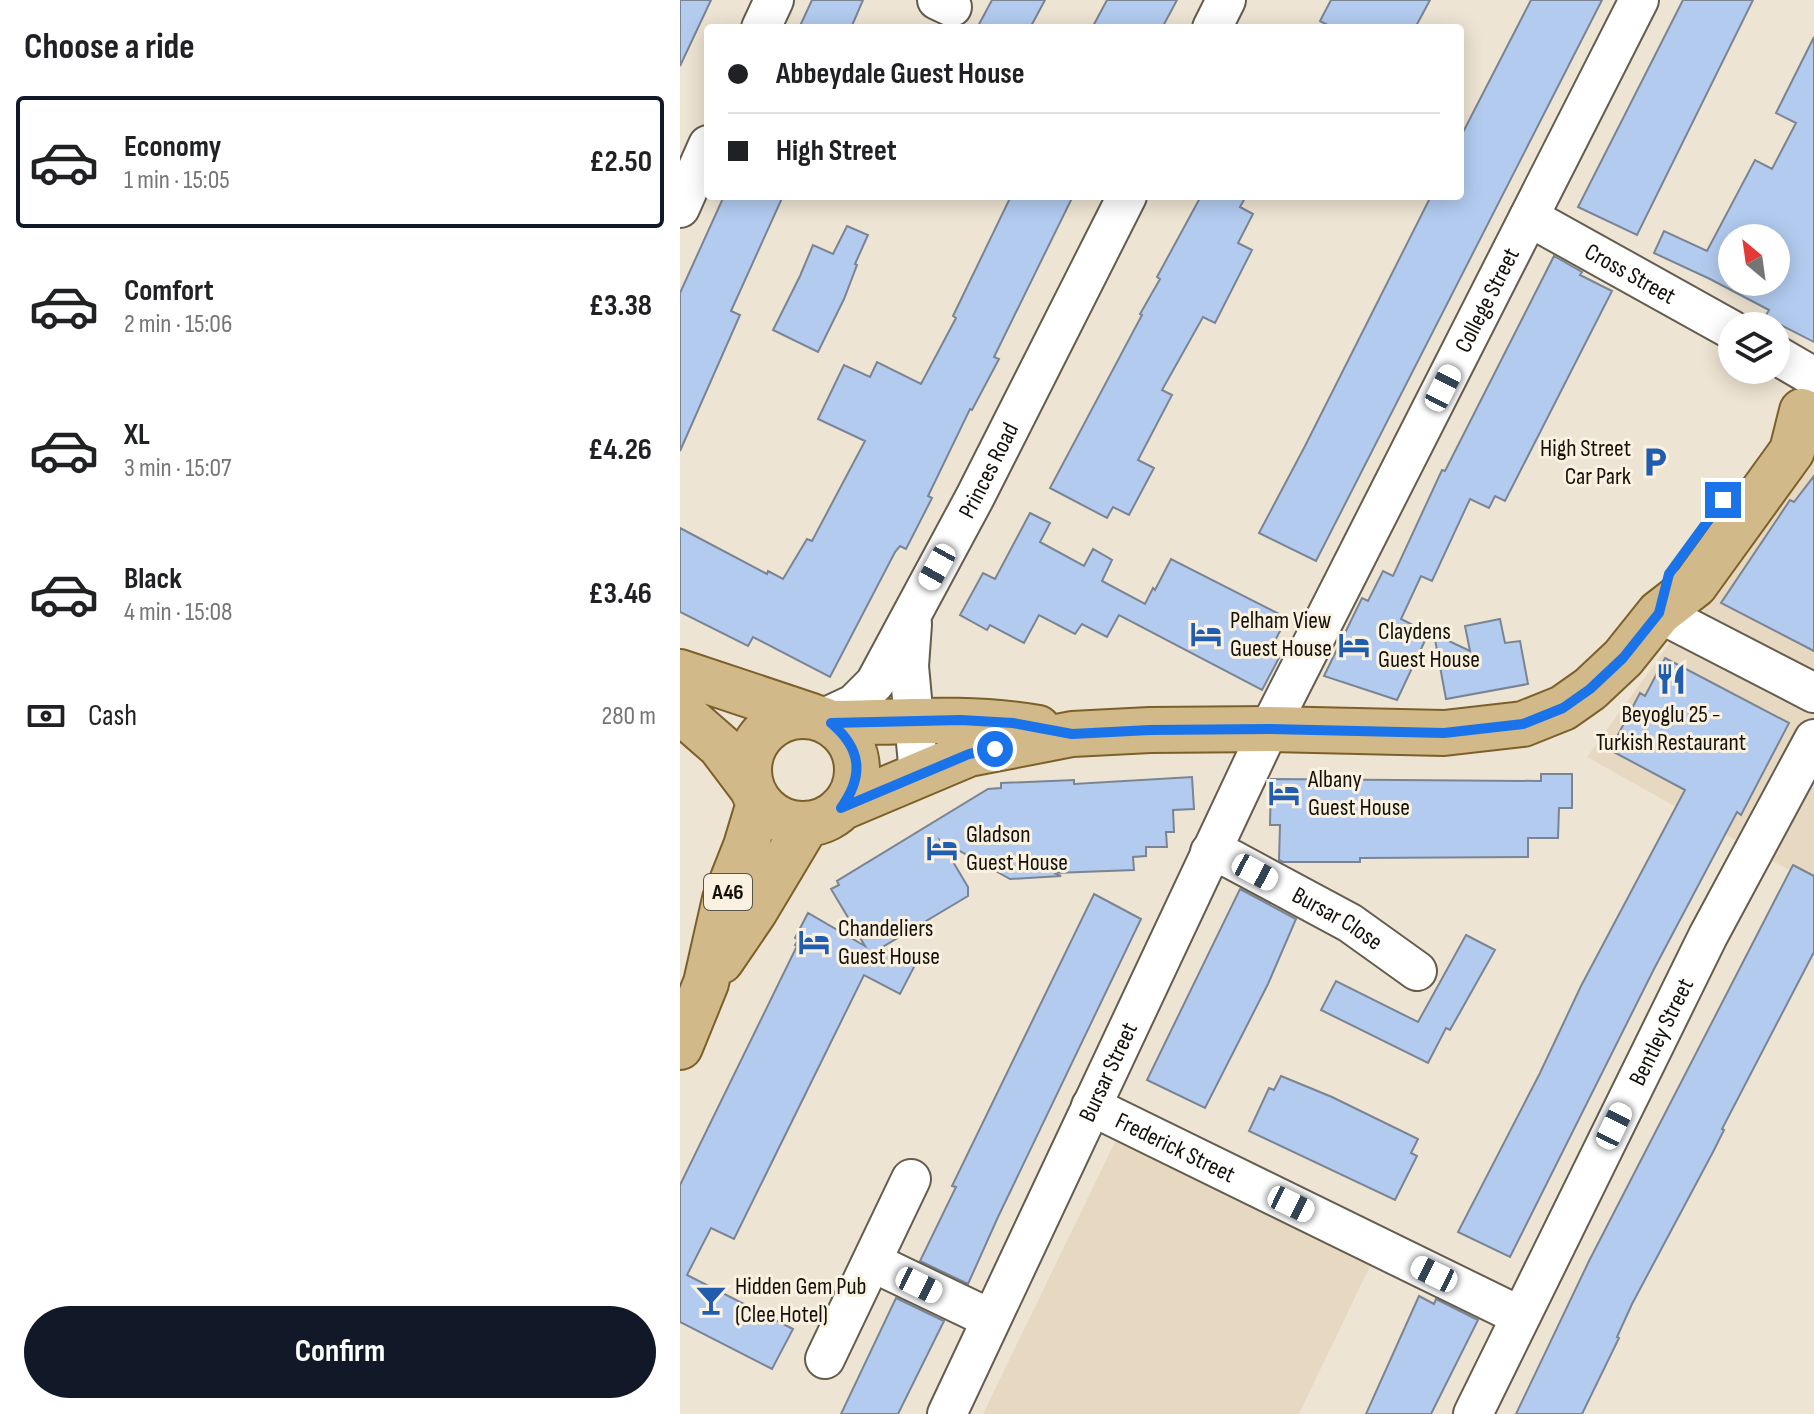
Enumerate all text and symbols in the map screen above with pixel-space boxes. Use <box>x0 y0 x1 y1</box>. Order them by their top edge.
text: Choose a ride <box>24 26 195 69</box>
text: Abbeydale Guest House <box>776 56 1025 92</box>
icon: car <box>28 126 100 198</box>
text: Economy <box>124 129 221 165</box>
text: High Street <box>776 133 897 169</box>
text: £2.50 <box>589 144 652 180</box>
text: 1 min · 15:05 <box>124 165 230 196</box>
north arrow <box>1718 224 1790 296</box>
map controls <box>1718 224 1790 384</box>
street label: Cross Street <box>1580 237 1681 310</box>
street label: College Street <box>1448 243 1525 357</box>
icon: car <box>28 270 100 342</box>
text: Comfort <box>124 273 214 309</box>
text: £3.38 <box>589 288 652 324</box>
text: 2 min · 15:06 <box>124 309 232 340</box>
button: layers <box>1718 312 1790 384</box>
car <box>1421 361 1465 415</box>
icon: car <box>28 414 100 486</box>
text: XL <box>124 417 150 453</box>
street label: Princes Road <box>952 418 1025 523</box>
text: £4.26 <box>588 432 652 468</box>
place label: High Street Car Park <box>1540 434 1631 491</box>
parking icon: High Street Car Park <box>1638 445 1672 479</box>
text: 3 min · 15:07 <box>124 453 231 484</box>
route end <box>1705 482 1741 518</box>
car <box>915 540 959 594</box>
icon: car <box>28 558 100 630</box>
text: Black <box>124 561 182 597</box>
text: £3.46 <box>588 576 652 612</box>
text: 4 min · 15:08 <box>124 597 233 628</box>
place label: Pelham View Guest House <box>1230 606 1332 663</box>
hotel icon: Pelham View Guest House <box>1189 617 1223 651</box>
place label: Claydens Guest House <box>1378 617 1480 674</box>
hotel icon: Claydens Guest House <box>1337 628 1371 662</box>
restaurant icon: Beyoglu 25 - Turkish Restaurant <box>1654 662 1688 696</box>
icon: cash <box>24 694 68 738</box>
text: Cash <box>88 698 137 734</box>
place label: Beyoglu 25 - Turkish Restaurant <box>1596 700 1746 757</box>
text: 280 m <box>601 701 656 732</box>
route start <box>977 731 1013 767</box>
place label: Albany Guest House <box>1307 765 1410 822</box>
hotel icon: Albany Guest House <box>1267 776 1301 810</box>
place label: Gladson Guest House <box>966 820 1068 877</box>
hotel icon: Gladson Guest House <box>925 831 959 865</box>
car <box>1228 850 1282 894</box>
road number: A46 <box>704 874 752 910</box>
street label: Bursar Close <box>1287 880 1388 956</box>
place label: Chandeliers Guest House <box>838 914 940 971</box>
hotel icon: Chandeliers Guest House <box>797 925 831 959</box>
street label: Bentley Street <box>1622 973 1700 1090</box>
street label: Bursar Street <box>1072 1018 1144 1126</box>
car <box>1593 1099 1635 1153</box>
street label: Frederick Street <box>1111 1106 1240 1189</box>
car <box>1264 1183 1318 1225</box>
car <box>1407 1253 1461 1295</box>
car <box>892 1264 946 1306</box>
place label: Hidden Gem Pub (Clee Hotel) <box>735 1272 866 1329</box>
bar icon: Hidden Gem Pub (Clee Hotel) <box>694 1283 728 1317</box>
button: Confirm <box>24 1306 656 1398</box>

